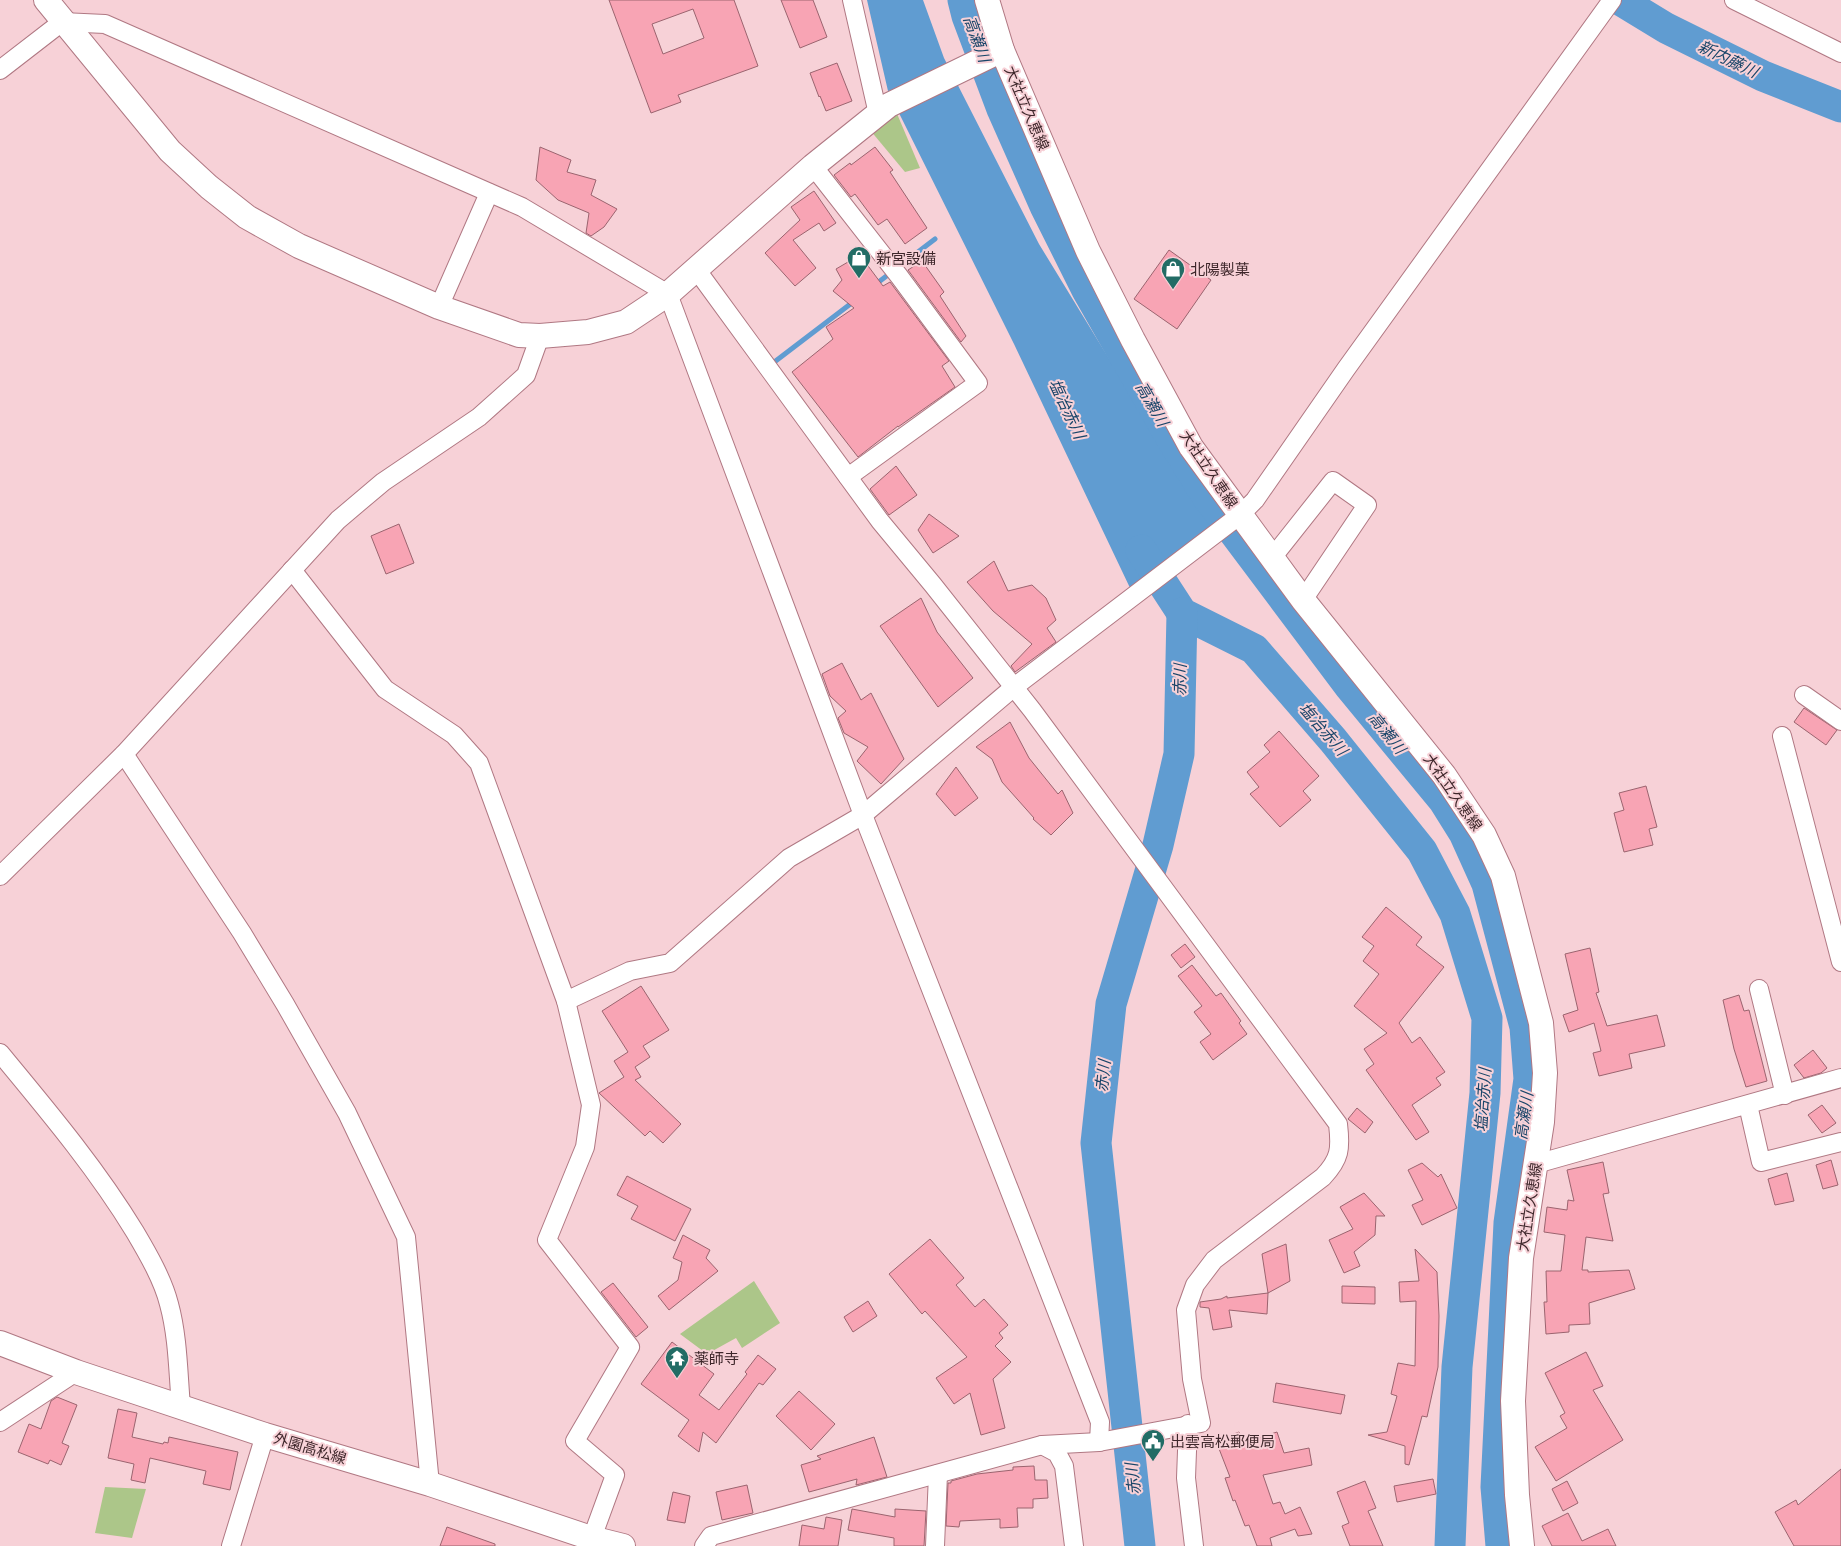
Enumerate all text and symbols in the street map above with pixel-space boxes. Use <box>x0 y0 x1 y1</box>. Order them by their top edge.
water label: 高瀬川 <box>959 13 996 67</box>
water label: 新内藤川 <box>1695 36 1763 83</box>
street label: 大社立久恵線 <box>1001 63 1053 153</box>
shop icon: 新宮設備 <box>846 245 872 279</box>
place label: 新宮設備 <box>876 249 936 268</box>
shop icon: 北陽製菓 <box>1160 256 1186 290</box>
place label: 北陽製菓 <box>1190 260 1250 279</box>
water label: 塩冶赤川 <box>1044 376 1091 444</box>
water label: 高瀬川 <box>1131 378 1174 432</box>
street label: 大社立久恵線 <box>1176 426 1242 512</box>
water label: 赤川 <box>1169 662 1191 696</box>
water label: 塩冶赤川 <box>1294 698 1353 762</box>
water label: 高瀬川 <box>1364 708 1412 760</box>
street label: 大社立久恵線 <box>1419 750 1487 834</box>
water label: 赤川 <box>1091 1057 1115 1093</box>
water label: 塩冶赤川 <box>1470 1065 1496 1133</box>
water label: 高瀬川 <box>1510 1089 1538 1141</box>
street label: 大社立久恵線 <box>1513 1161 1545 1253</box>
temple icon: 薬師寺 <box>664 1345 690 1379</box>
place label: 薬師寺 <box>694 1349 739 1368</box>
street label: 外園高松線 <box>271 1428 349 1468</box>
public building icon: 出雲高松郵便局 <box>1140 1428 1166 1462</box>
place label: 出雲高松郵便局 <box>1170 1432 1275 1451</box>
water label: 赤川 <box>1121 1460 1145 1496</box>

